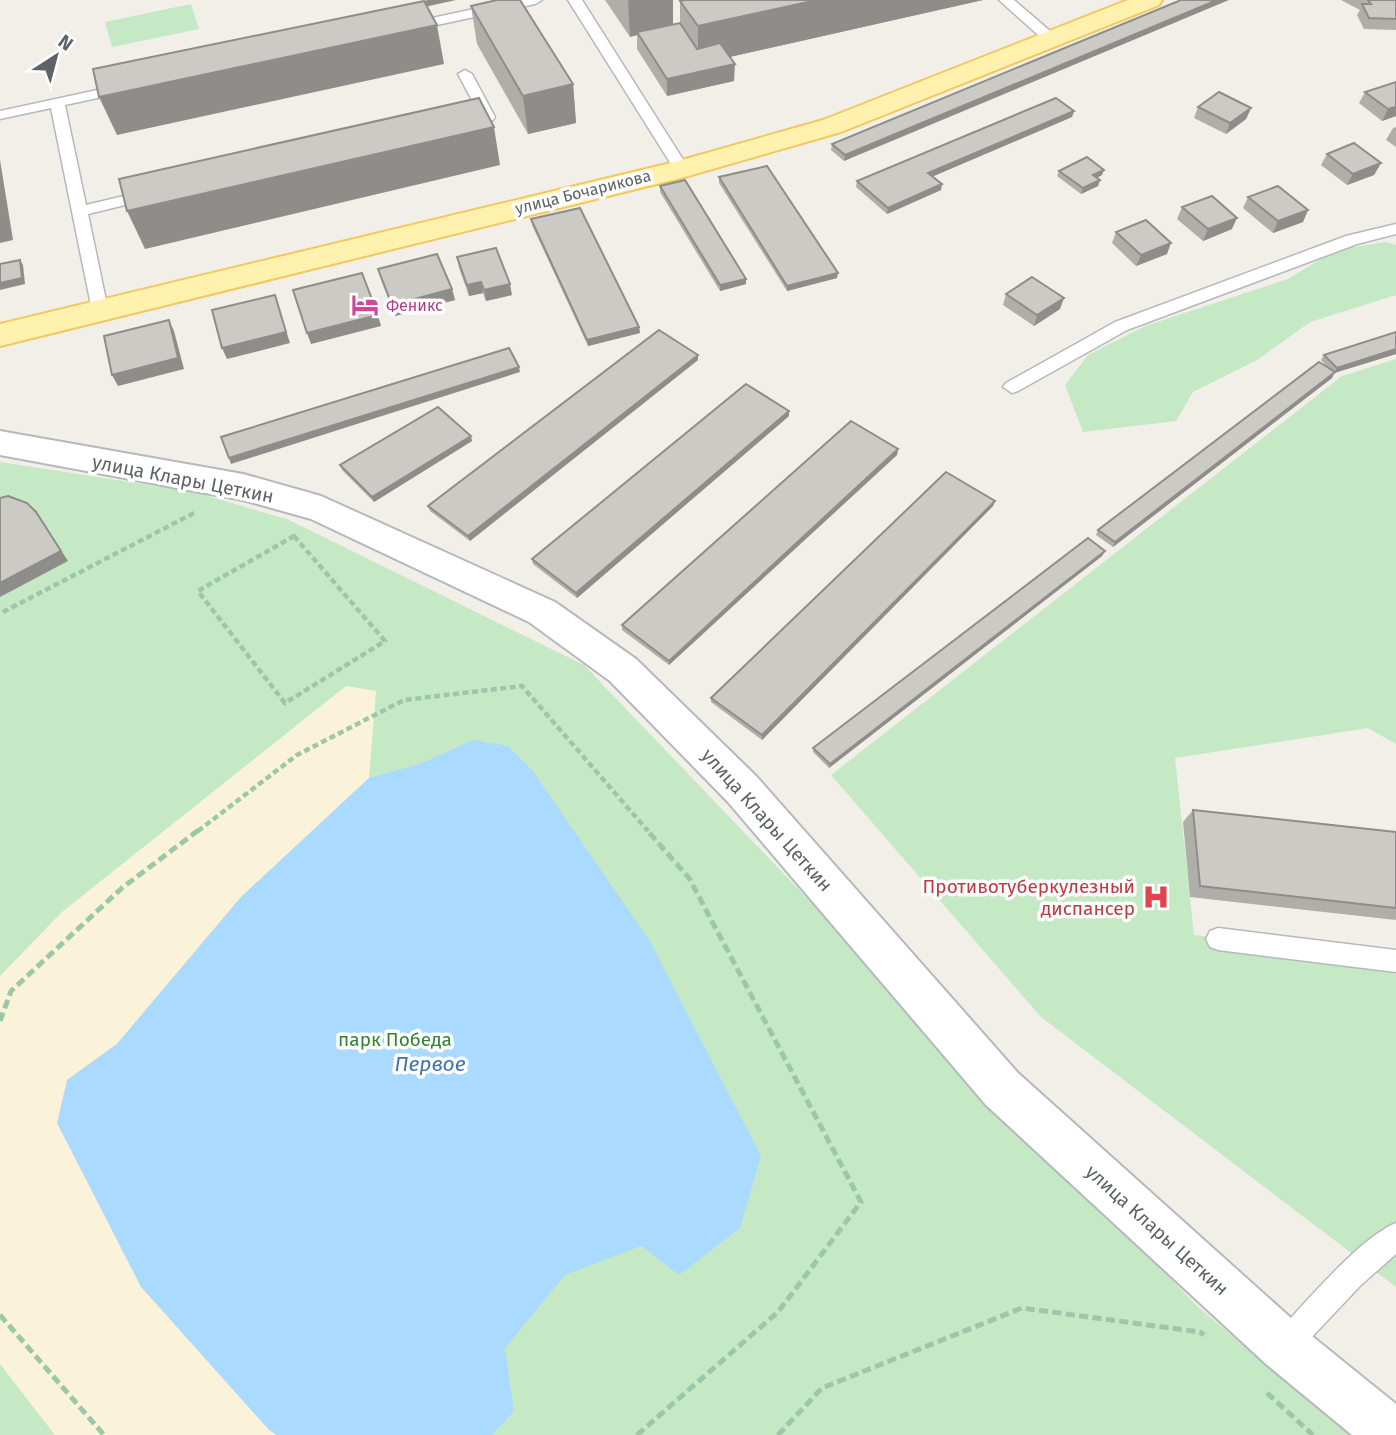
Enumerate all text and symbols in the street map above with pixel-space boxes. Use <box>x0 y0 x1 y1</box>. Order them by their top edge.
north arrow <box>21 21 91 91</box>
text: N <box>54 30 78 56</box>
street label: улица Бочарикова <box>513 166 653 218</box>
hotel icon: Феникс <box>350 290 380 320</box>
place label: Феникс <box>386 296 443 315</box>
street label: улица Клары Цеткин <box>90 450 276 508</box>
street label: улица Клары Цеткин <box>697 744 837 896</box>
place label: Противотуберкулезный диспансер <box>923 875 1135 920</box>
hospital icon: Противотуберкулезный диспансер <box>1141 882 1171 912</box>
park label: парк Победa <box>338 1028 452 1051</box>
water label: Первое <box>394 1051 466 1077</box>
street label: улица Клары Цеткин <box>1081 1160 1233 1300</box>

